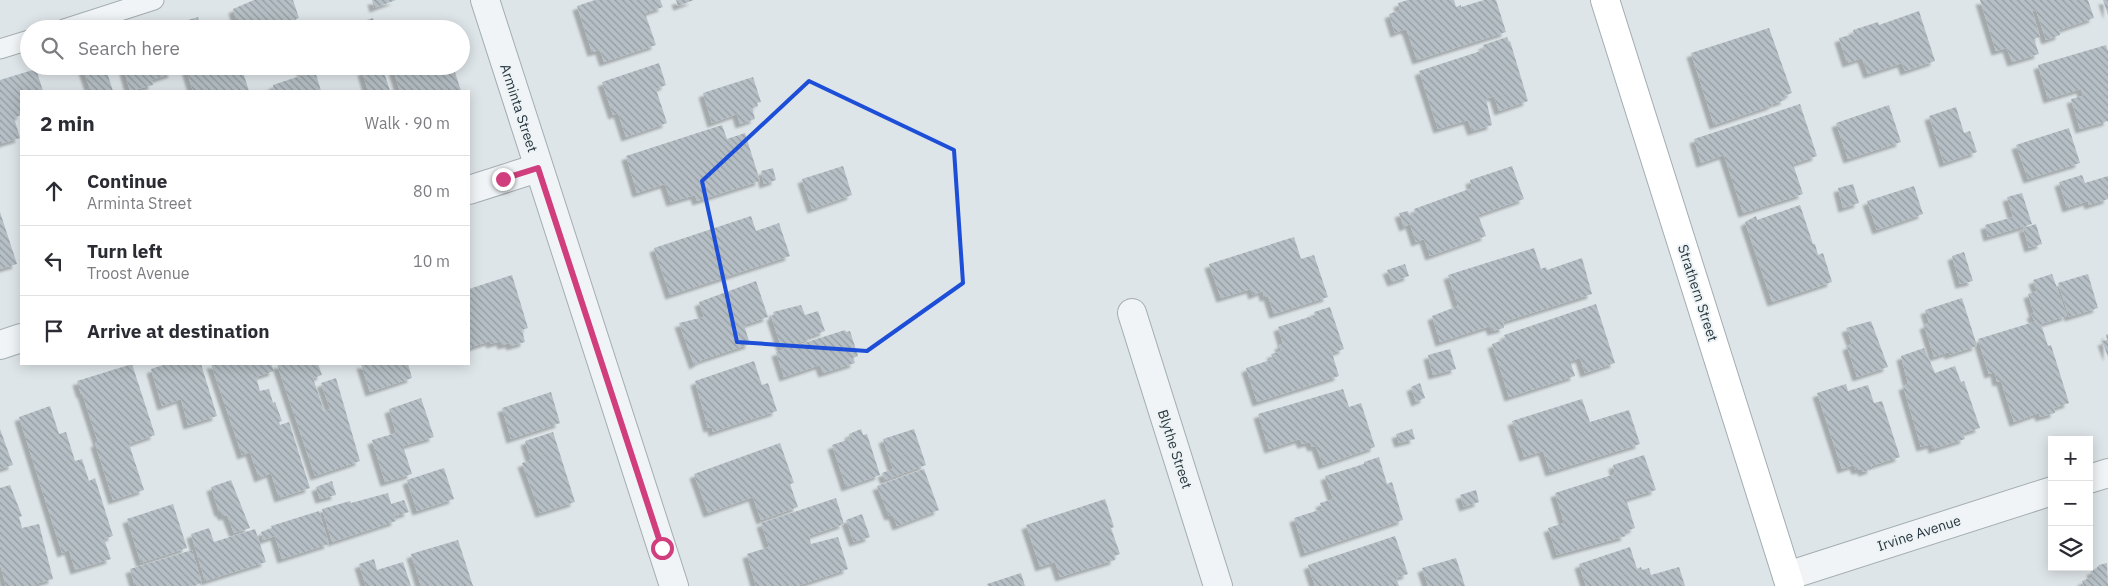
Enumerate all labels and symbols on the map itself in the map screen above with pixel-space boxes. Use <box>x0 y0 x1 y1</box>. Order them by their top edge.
street label: Arminta Street <box>496 62 542 155</box>
route end <box>492 168 515 191</box>
street label: Strathern Street <box>1674 242 1722 344</box>
street label: Blythe Street <box>1154 407 1196 491</box>
street label: Irvine Avenue <box>1875 511 1963 555</box>
route start <box>651 537 674 560</box>

